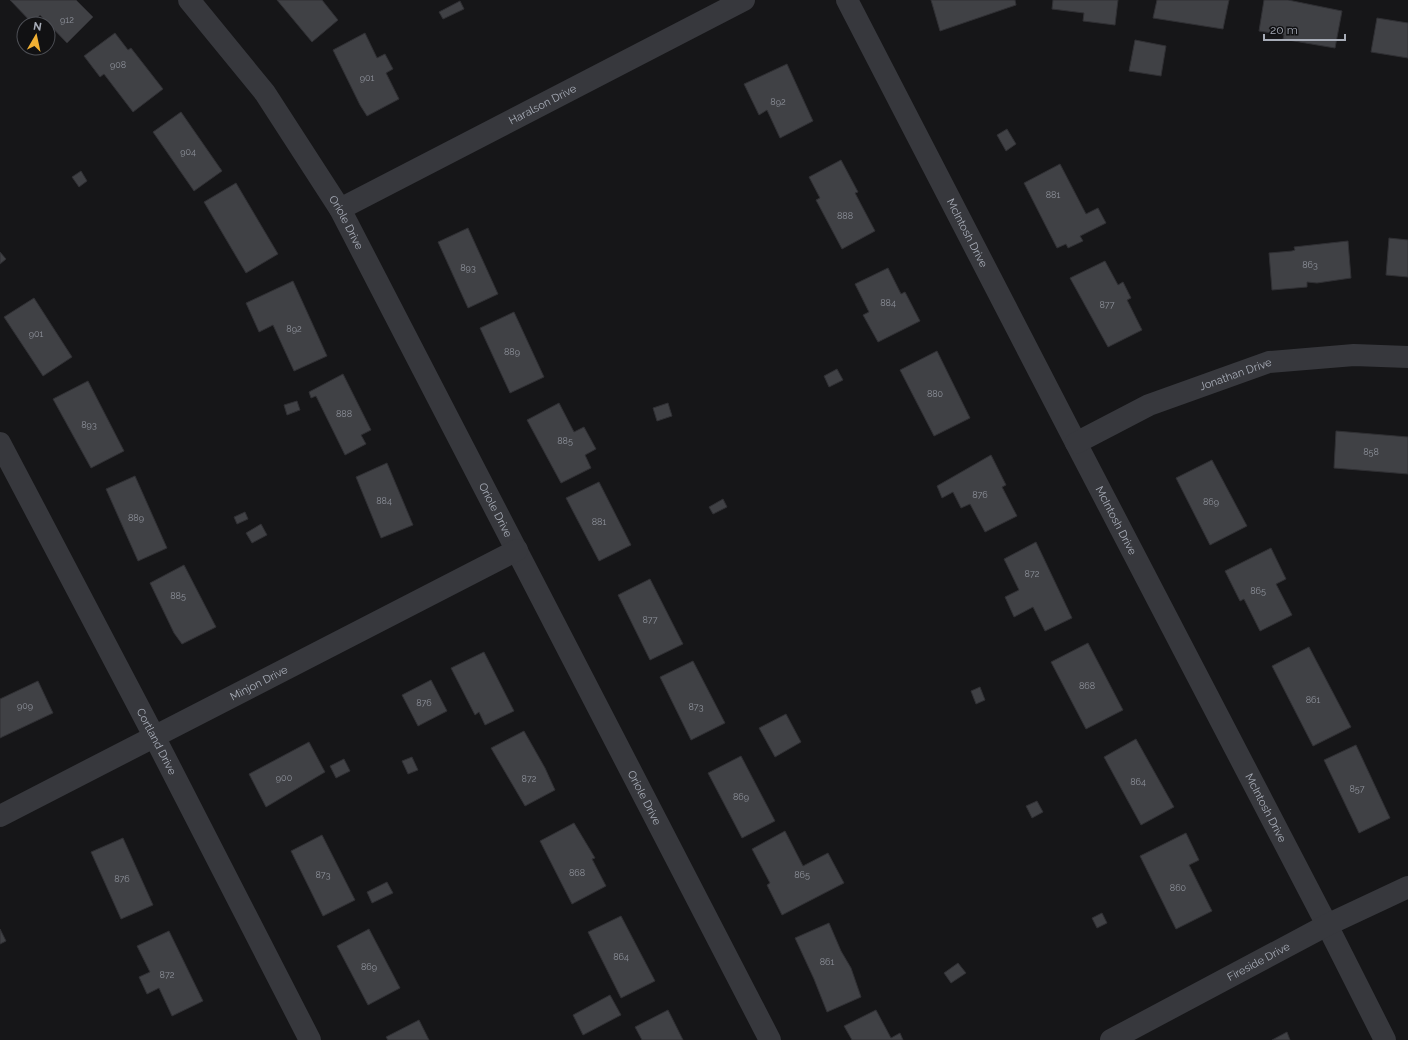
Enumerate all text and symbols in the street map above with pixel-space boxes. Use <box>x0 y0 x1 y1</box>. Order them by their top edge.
house number: 912 <box>60 15 74 25</box>
north arrow <box>16 16 56 56</box>
scale bar <box>1264 16 1345 42</box>
text: N <box>32 20 43 34</box>
text: 20 m <box>1270 23 1298 37</box>
house number: 908 <box>110 60 126 70</box>
house number: 901 <box>360 73 374 83</box>
street label: Haralson Drive <box>507 81 579 127</box>
house number: 892 <box>770 97 786 107</box>
house number: 904 <box>180 147 196 157</box>
house number: 881 <box>1046 190 1060 200</box>
street label: Oriole Drive <box>326 193 367 252</box>
street label: McIntosh Drive <box>944 196 991 270</box>
house number: 888 <box>837 211 853 221</box>
house number: 863 <box>1302 260 1318 270</box>
house number: 893 <box>460 263 476 273</box>
house number: 884 <box>880 298 896 308</box>
house number: 877 <box>1100 300 1115 310</box>
house number: 892 <box>286 324 302 334</box>
house number: 901 <box>29 329 43 339</box>
house number: 889 <box>504 347 520 357</box>
street label: Jonathan Drive <box>1197 355 1274 393</box>
house number: 880 <box>927 389 944 399</box>
house number: 888 <box>336 409 352 419</box>
house number: 893 <box>81 420 97 430</box>
house number: 885 <box>557 436 573 446</box>
house number: 858 <box>1363 447 1379 457</box>
street label: Oriole Drive <box>476 480 515 540</box>
street label: McIntosh Drive <box>1093 484 1140 557</box>
house number: 876 <box>972 490 988 500</box>
house number: 884 <box>376 496 392 506</box>
house number: 869 <box>1203 497 1219 507</box>
house number: 889 <box>128 513 144 523</box>
house number: 881 <box>592 517 606 527</box>
house number: 872 <box>1025 569 1040 579</box>
house number: 865 <box>1250 586 1266 596</box>
house number: 885 <box>170 591 186 601</box>
house number: 877 <box>643 615 658 625</box>
street label: Minjon Drive <box>228 662 290 703</box>
house number: 868 <box>1079 681 1095 691</box>
house number: 861 <box>1306 695 1320 705</box>
house number: 876 <box>416 698 432 708</box>
house number: 909 <box>17 701 33 711</box>
house number: 873 <box>689 702 704 712</box>
street label: Cortland Drive <box>134 706 179 777</box>
street label: Oriole Drive <box>625 768 664 828</box>
street label: McIntosh Drive <box>1243 771 1289 845</box>
house number: 900 <box>276 773 293 783</box>
house number: 872 <box>522 774 537 784</box>
house number: 864 <box>1130 777 1146 787</box>
house number: 857 <box>1349 784 1365 794</box>
house number: 869 <box>733 792 749 802</box>
house number: 868 <box>569 868 585 878</box>
house number: 873 <box>316 870 331 880</box>
house number: 865 <box>794 870 810 880</box>
house number: 876 <box>114 874 130 884</box>
house number: 860 <box>1170 883 1187 893</box>
street label: Fireside Drive <box>1225 939 1292 984</box>
house number: 864 <box>613 952 629 962</box>
house number: 861 <box>820 957 834 967</box>
house number: 869 <box>361 962 377 972</box>
house number: 872 <box>160 970 175 980</box>

